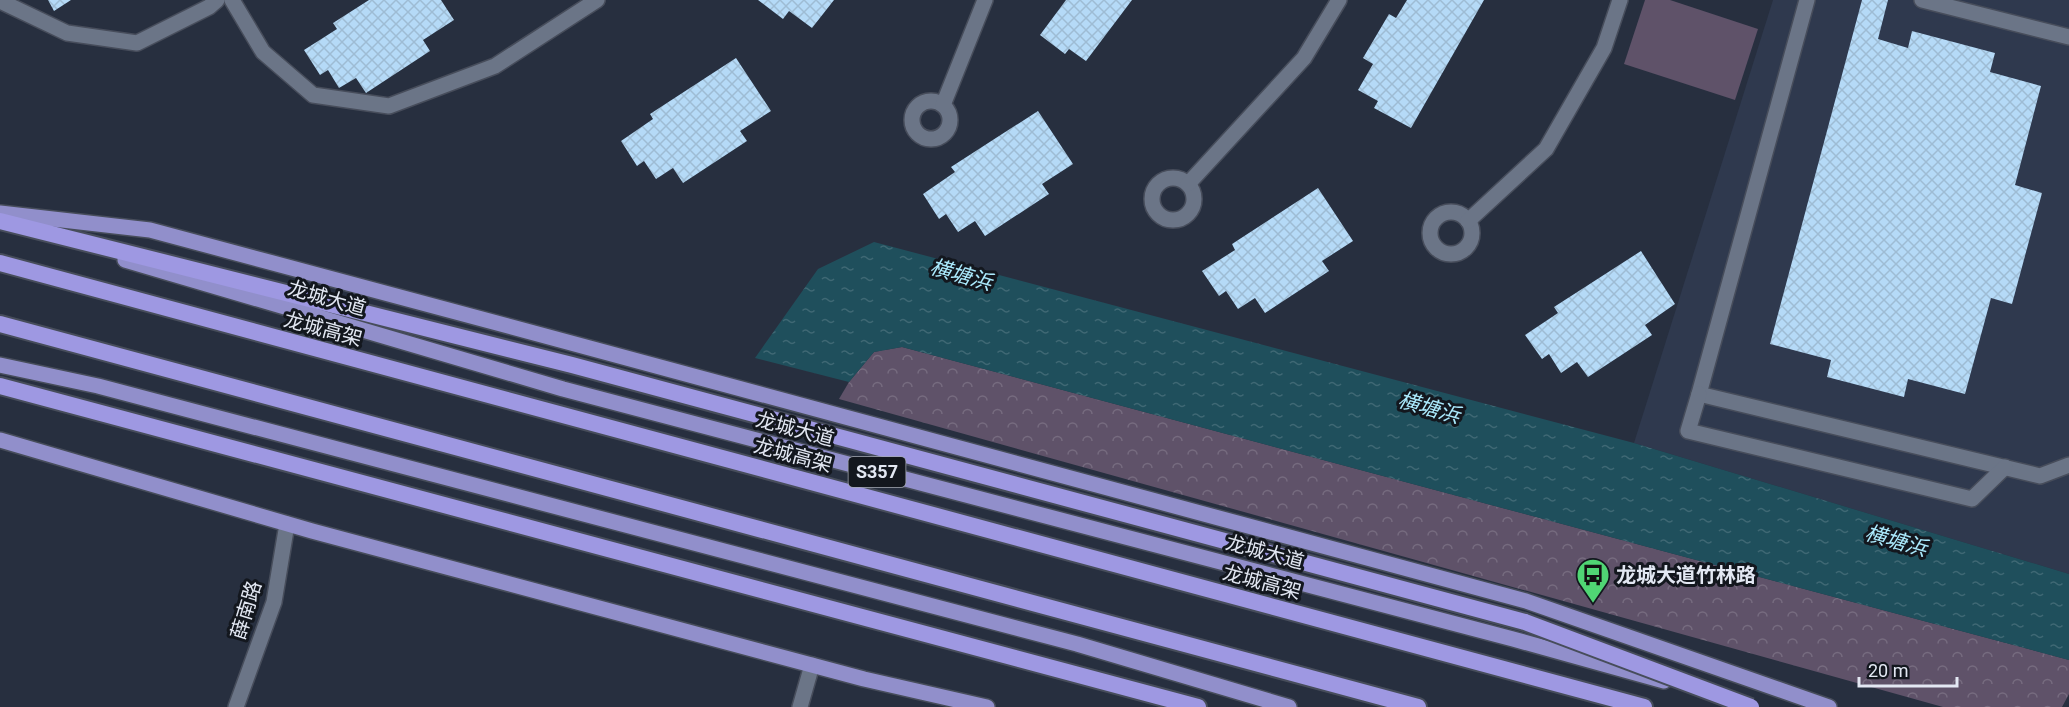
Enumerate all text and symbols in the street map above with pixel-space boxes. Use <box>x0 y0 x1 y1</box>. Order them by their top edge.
water label: 横塘浜 <box>927 255 997 296</box>
street label: 龙城大道 <box>285 275 369 321</box>
street label: 龙城高架 <box>281 307 365 351</box>
water label: 横塘浜 <box>1395 388 1465 429</box>
street label: 龙城大道 <box>753 407 837 451</box>
street label: 龙城高架 <box>751 433 835 477</box>
road number: S357 <box>848 457 906 487</box>
water label: 横塘浜 <box>1862 521 1932 562</box>
street label: 龙城大道 <box>1223 530 1307 574</box>
bus stop icon: 龙城大道竹林路 <box>1575 557 1611 604</box>
street label: 龙城高架 <box>1220 560 1304 604</box>
place label: 龙城大道竹林路 <box>1616 563 1756 587</box>
street label: 薛南路 <box>226 578 266 642</box>
scale bar <box>1859 650 1956 688</box>
text: 20 m <box>1868 660 1908 681</box>

